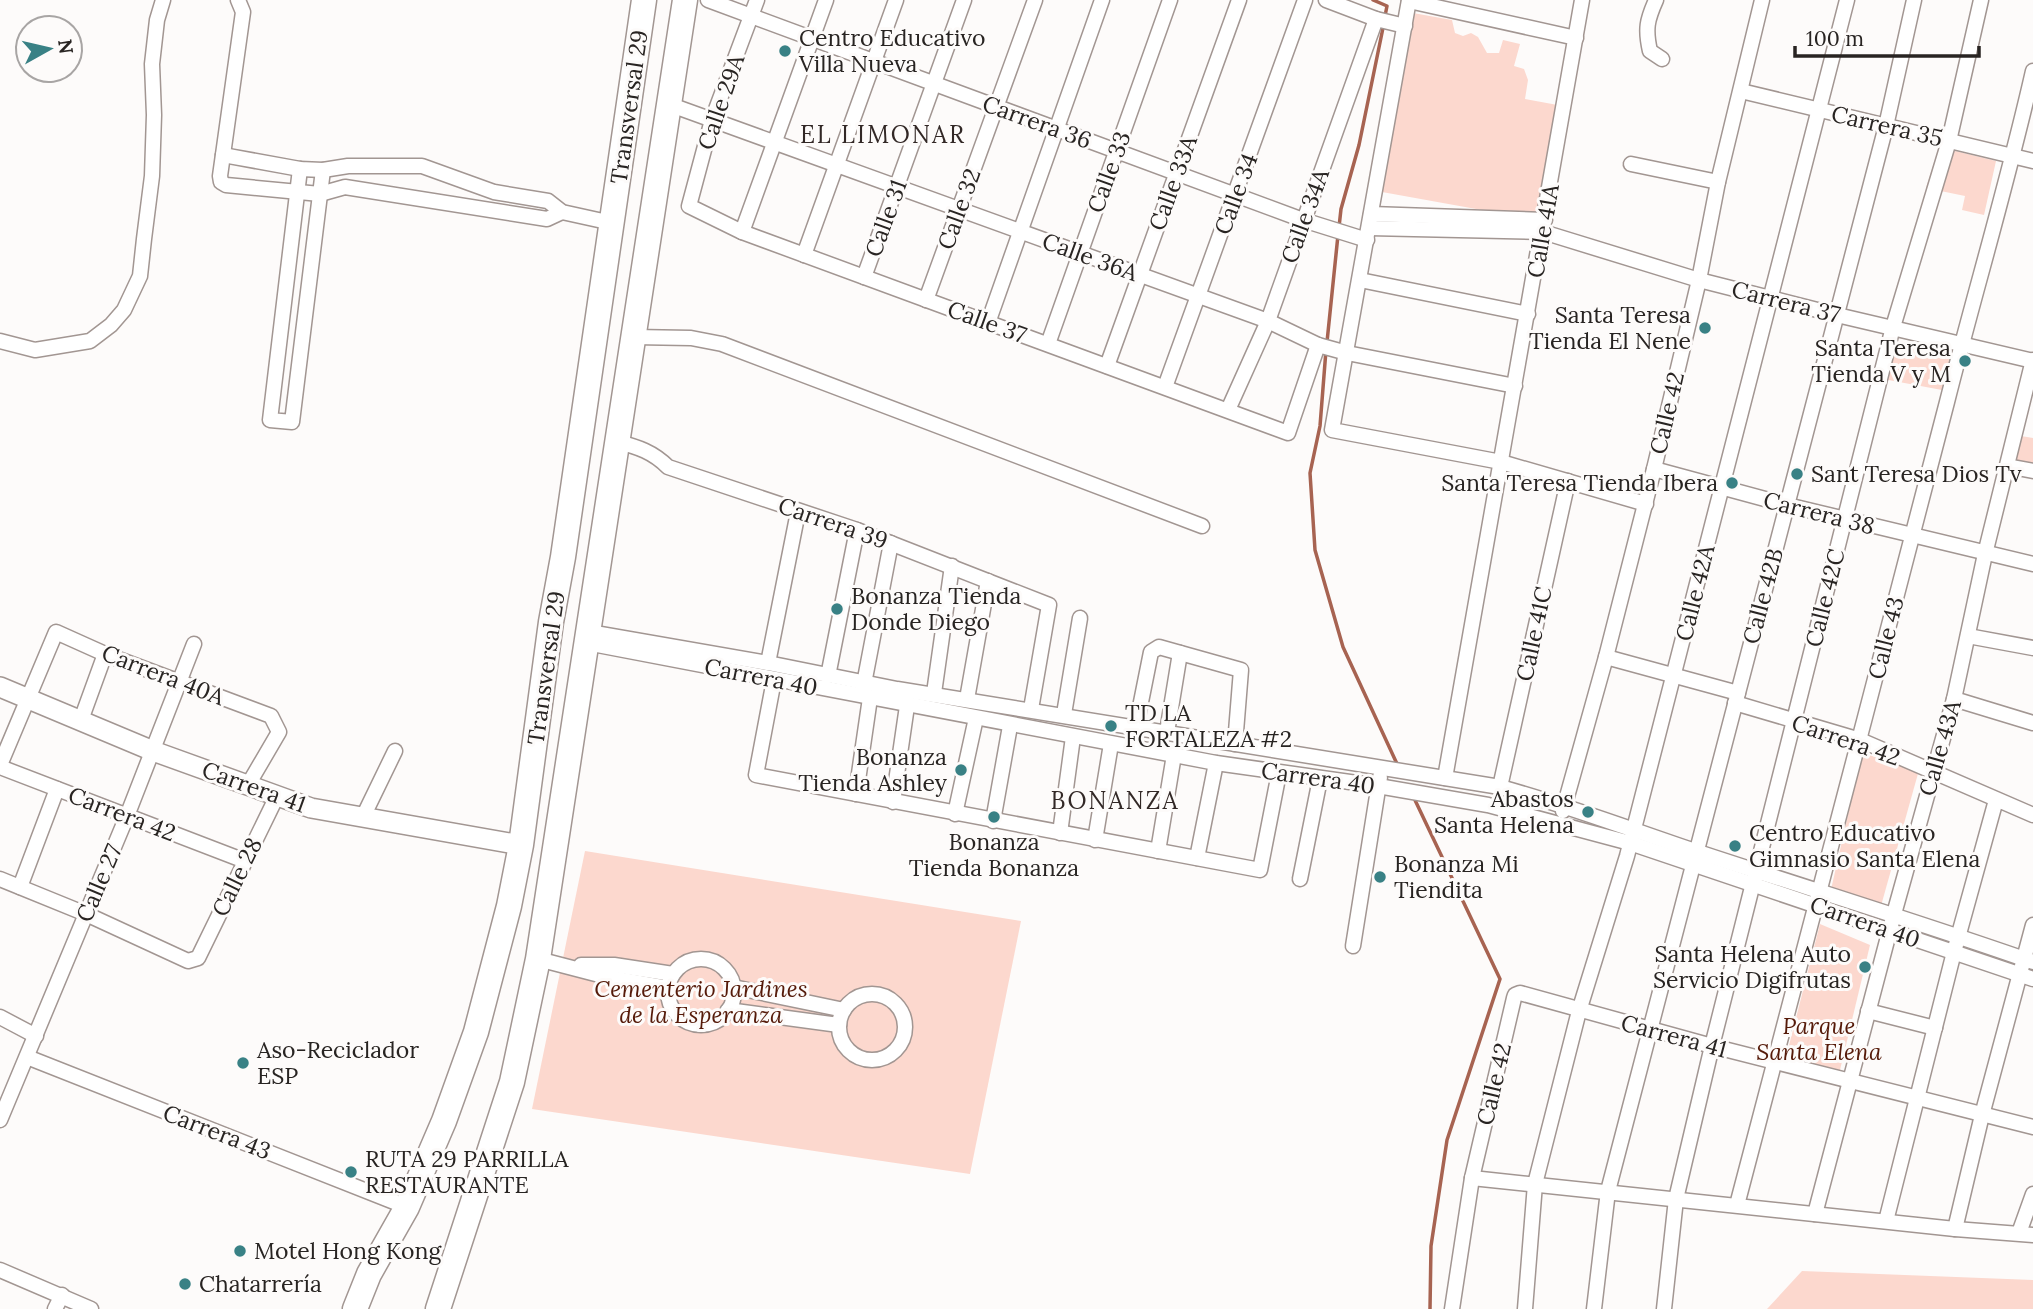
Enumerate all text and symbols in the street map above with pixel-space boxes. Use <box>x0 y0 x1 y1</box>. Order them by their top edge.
north arrow <box>14 14 84 84</box>
scale bar <box>1795 14 1979 58</box>
place label: Centro Educativo Villa Nueva <box>798 23 986 78</box>
text: 100 m <box>1806 25 1864 52</box>
street label: Transversal 29 <box>603 28 654 186</box>
text: N <box>53 38 79 56</box>
marker: Centro Educativo Villa Nueva <box>777 43 793 59</box>
street label: Calle 29A <box>691 50 751 153</box>
street label: Carrera 36 <box>979 88 1096 155</box>
street label: Carrera 35 <box>1829 99 1946 152</box>
district label: EL LIMONAR <box>800 119 966 150</box>
street label: Calle 33 <box>1080 127 1137 217</box>
street label: Calle 33A <box>1142 131 1203 234</box>
street label: Calle 34 <box>1207 149 1264 238</box>
street label: Calle 32 <box>931 164 987 253</box>
street label: Calle 34A <box>1274 164 1335 267</box>
street label: Calle 31 <box>858 175 913 260</box>
street label: Calle 41A <box>1520 181 1565 280</box>
street label: Calle 36A <box>1038 226 1142 287</box>
street label: Carrera 37 <box>1729 274 1844 329</box>
street label: Calle 37 <box>944 294 1031 349</box>
place label: Santa Teresa Tienda El Nene <box>1529 300 1691 355</box>
marker: Santa Teresa Tienda El Nene <box>1697 320 1713 336</box>
place label: Santa Teresa Tienda V y M <box>1811 333 1951 388</box>
marker: Santa Teresa Tienda V y M <box>1957 353 1973 369</box>
street label: Calle 42 <box>1643 369 1690 457</box>
place label: Sant Teresa Dios Tv <box>1811 459 2022 488</box>
marker: Sant Teresa Dios Tv <box>1789 466 1805 482</box>
place label: Santa Teresa Tienda Ibera <box>1441 468 1718 497</box>
marker: Santa Teresa Tienda Ibera <box>1724 475 1740 491</box>
street label: Carrera 38 <box>1760 485 1878 540</box>
street label: Carrera 39 <box>775 490 892 555</box>
street label: Calle 42A <box>1669 541 1721 644</box>
street label: Calle 42B <box>1736 545 1789 647</box>
street label: Calle 42C <box>1798 546 1851 650</box>
place label: Bonanza Tienda Donde Diego <box>851 581 1022 636</box>
street label: Calle 41C <box>1509 584 1558 684</box>
street label: Transversal 29 <box>520 589 571 747</box>
street label: Calle 43 <box>1861 593 1910 682</box>
marker: Bonanza Tienda Donde Diego <box>829 601 845 617</box>
street label: Carrera 40A <box>98 638 229 711</box>
street label: Carrera 40 <box>702 651 820 702</box>
street label: Calle 43A <box>1912 696 1967 799</box>
place label: TD LA FORTALEZA #2 <box>1125 698 1292 753</box>
street label: Carrera 42 <box>1788 707 1904 772</box>
marker: TD LA FORTALEZA #2 <box>1103 718 1119 734</box>
place label: Bonanza Tienda Ashley <box>798 742 948 797</box>
street label: Carrera 41 <box>198 754 310 819</box>
street label: Carrera 40 <box>1259 755 1377 800</box>
marker: Bonanza Tienda Ashley <box>953 762 969 778</box>
street label: Carrera 42 <box>64 780 180 847</box>
place label: Abastos Santa Helena <box>1434 784 1574 839</box>
district label: BONANZA <box>1050 785 1180 816</box>
marker: Abastos Santa Helena <box>1580 804 1596 820</box>
marker: Bonanza Tienda Bonanza <box>986 809 1002 825</box>
place label: Centro Educativo Gimnasio Santa Elena <box>1749 818 1980 873</box>
place label: Bonanza Tienda Bonanza <box>909 827 1079 882</box>
street label: Calle 28 <box>205 833 268 921</box>
marker: Centro Educativo Gimnasio Santa Elena <box>1727 838 1743 854</box>
street label: Calle 27 <box>69 839 128 926</box>
place label: Bonanza Mi Tiendita <box>1394 849 1519 904</box>
marker: Bonanza Mi Tiendita <box>1372 869 1388 885</box>
street label: Carrera 40 <box>1806 889 1924 954</box>
place label: Santa Helena Auto Servicio Digifrutas <box>1653 939 1851 994</box>
marker: Santa Helena Auto Servicio Digifrutas <box>1857 959 1873 975</box>
park label: Cementerio Jardines de la Esperanza <box>594 974 808 1029</box>
street label: Carrera 41 <box>1618 1007 1730 1064</box>
park label: Parque Santa Elena <box>1756 1011 1882 1066</box>
place label: Aso-Reciclador ESP <box>256 1035 419 1090</box>
street label: Calle 42 <box>1470 1040 1517 1128</box>
marker: Aso-Reciclador ESP <box>235 1055 251 1071</box>
street label: Carrera 43 <box>159 1098 275 1165</box>
place label: RUTA 29 PARRILLA RESTAURANTE <box>365 1144 569 1199</box>
marker: RUTA 29 PARRILLA RESTAURANTE <box>343 1164 359 1180</box>
place label: Motel Hong Kong <box>254 1236 442 1265</box>
marker: Motel Hong Kong <box>232 1243 248 1259</box>
place label: Chatarrería <box>199 1269 322 1298</box>
marker: Chatarrería <box>177 1276 193 1292</box>

